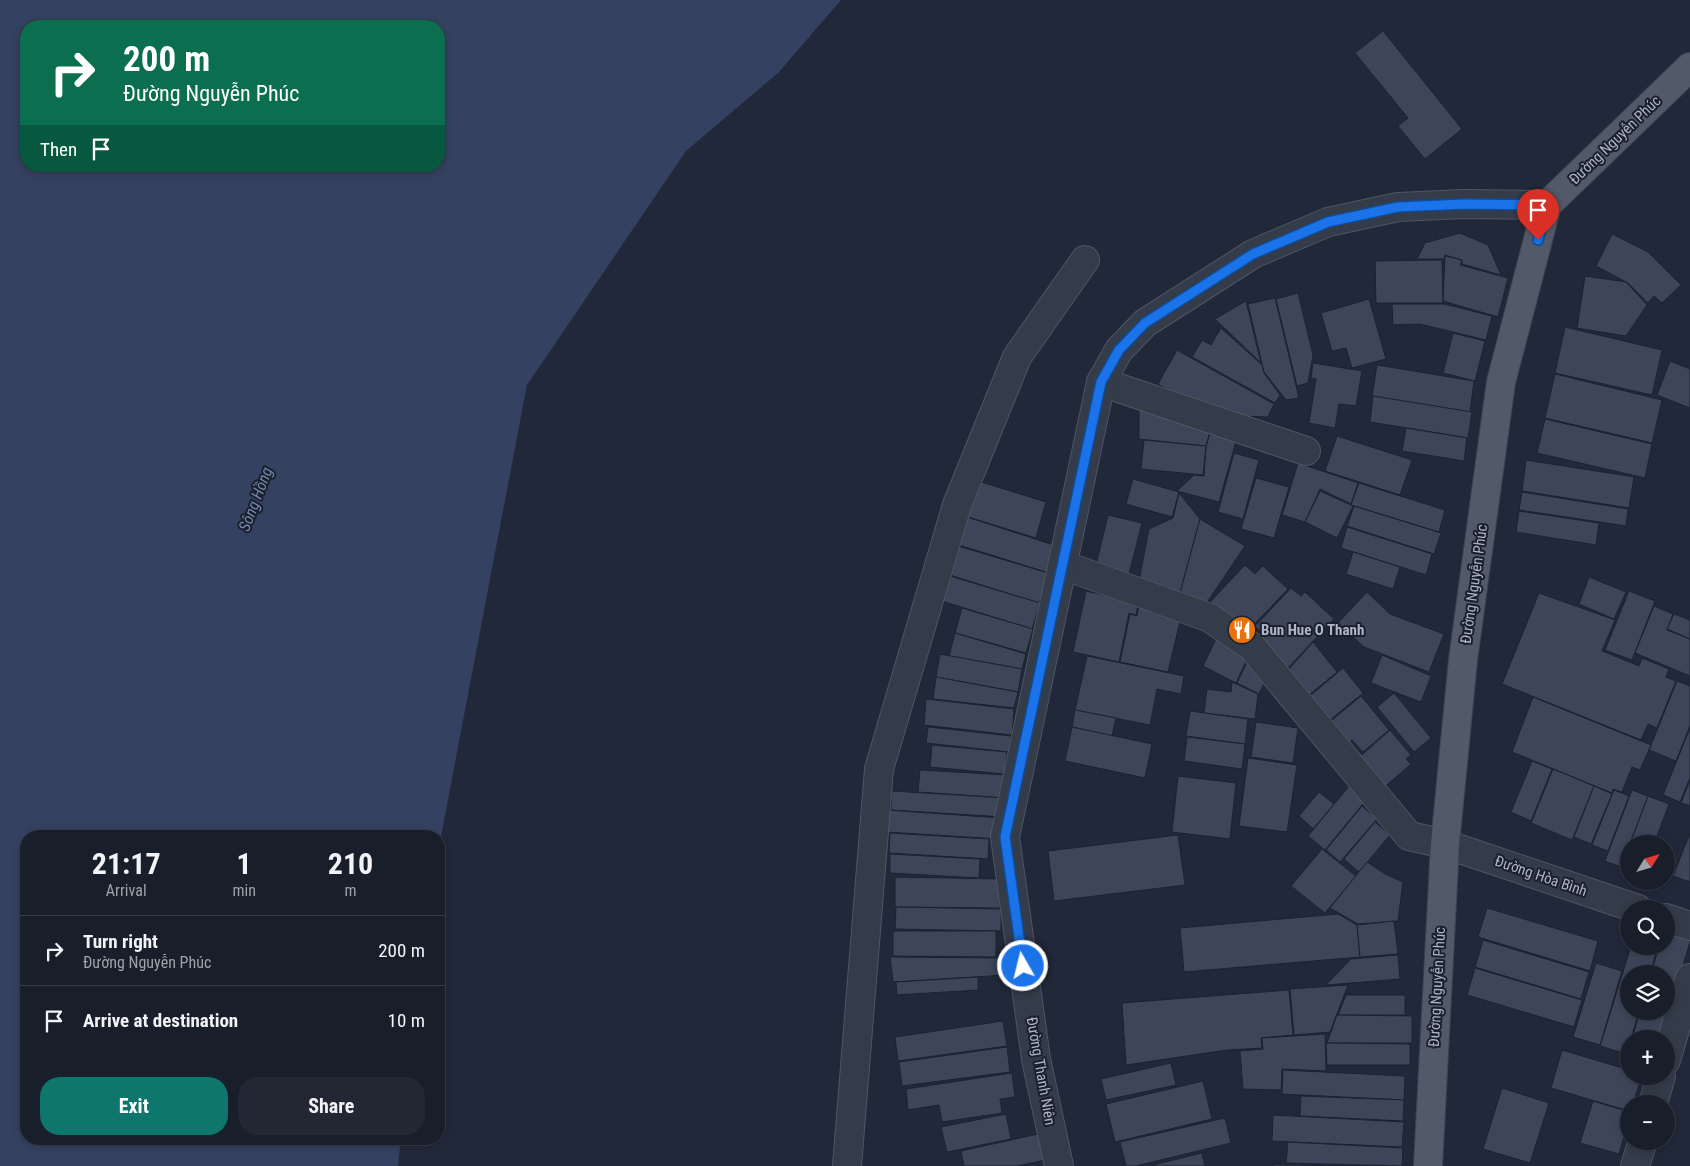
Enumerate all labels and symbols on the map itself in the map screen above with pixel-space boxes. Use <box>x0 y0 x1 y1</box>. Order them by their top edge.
street label: Đường Nguyễn Phúc <box>1565 92 1665 188</box>
pin <box>1517 189 1559 240</box>
water label: Sông Hồng <box>235 464 277 534</box>
street label: Đường Nguyễn Phúc <box>1457 523 1491 645</box>
restaurant icon: Bun Hue O Thanh <box>1227 615 1257 645</box>
place label: Bun Hue O Thanh <box>1261 621 1364 639</box>
north arrow <box>1620 835 1675 890</box>
street label: Đường Hòa Bình <box>1493 852 1589 900</box>
street label: Đường Nguyễn Phúc <box>1425 926 1449 1048</box>
position arrow <box>996 939 1048 991</box>
street label: Đường Thanh Niên <box>1023 1015 1059 1127</box>

